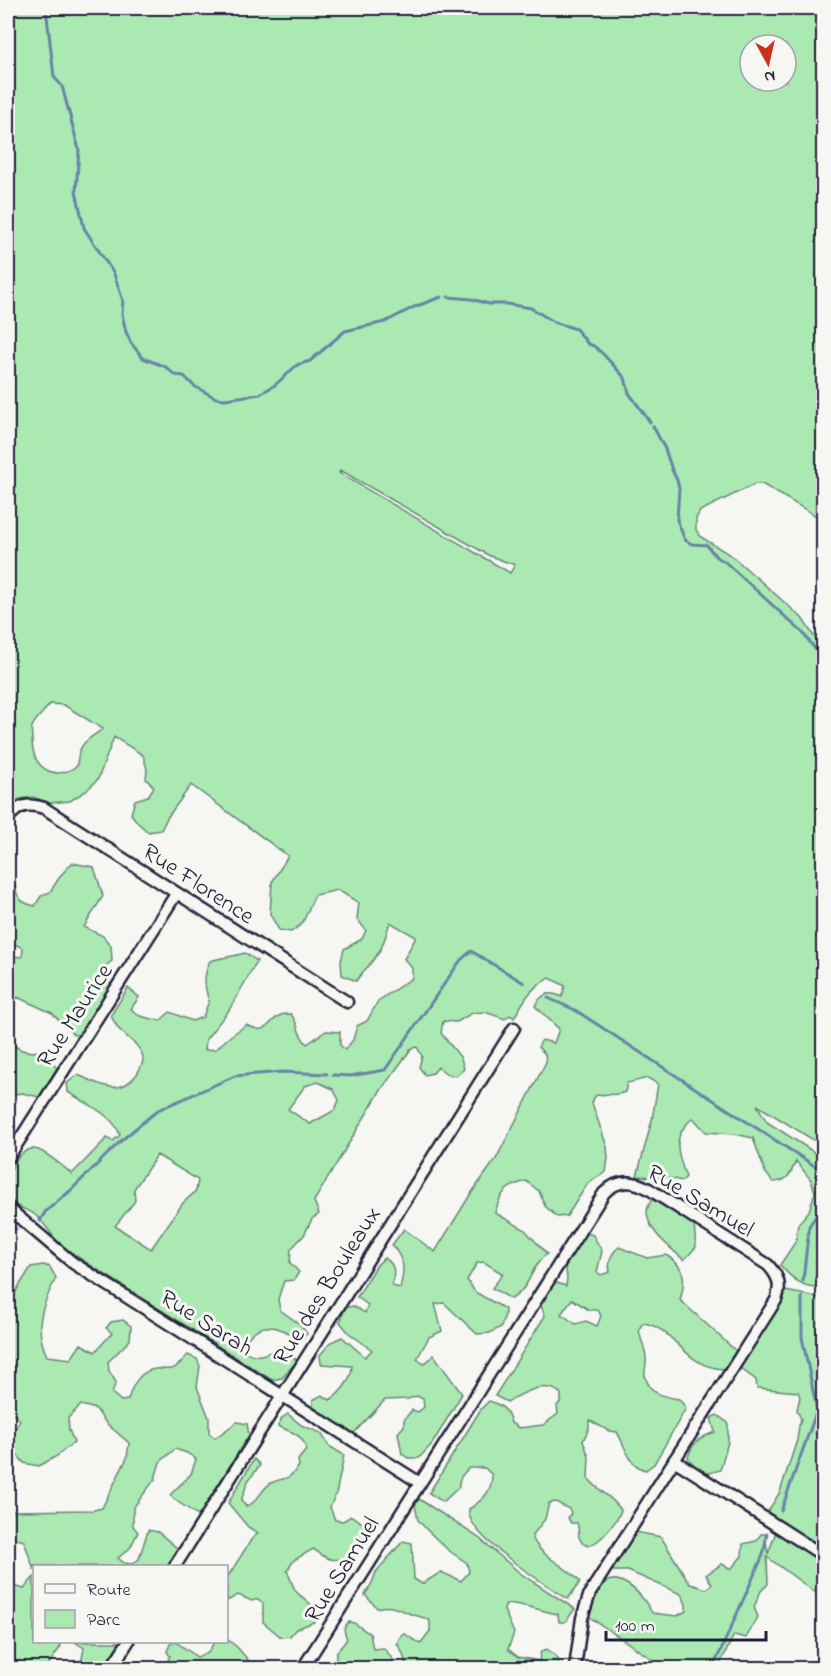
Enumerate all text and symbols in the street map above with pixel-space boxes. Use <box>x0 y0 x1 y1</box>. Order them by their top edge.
north arrow <box>738 33 798 93</box>
text: N <box>763 63 777 89</box>
street label: Rue Florence <box>135 836 261 935</box>
street label: Rue Maurice <box>29 957 123 1075</box>
street label: Rue Samuel <box>640 1156 760 1248</box>
street label: Rue des Bouleaux <box>265 1200 391 1372</box>
street label: Rue Sarah <box>152 1282 259 1366</box>
street label: Rue Samuel <box>297 1511 390 1630</box>
legend <box>33 1565 228 1643</box>
text: Route <box>87 1578 132 1604</box>
scale bar <box>606 1604 766 1642</box>
text: Parc <box>87 1608 120 1634</box>
text: 100 m <box>615 1614 655 1640</box>

